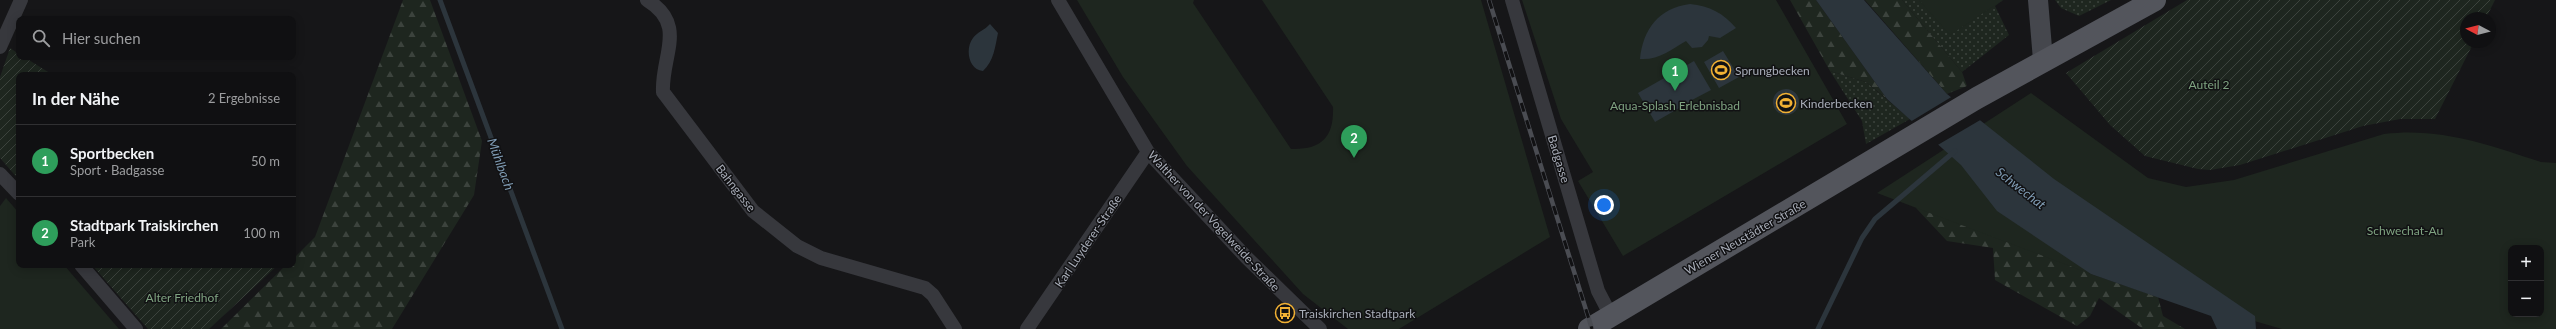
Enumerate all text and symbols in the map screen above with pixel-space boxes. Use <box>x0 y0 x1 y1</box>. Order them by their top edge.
north arrow <box>2460 12 2496 48</box>
search box <box>16 16 296 60</box>
icon: search <box>30 27 52 49</box>
text: Hier suchen <box>62 29 141 47</box>
pin: 1 <box>1662 58 1688 91</box>
sports icon: Sprungbecken <box>1710 59 1732 81</box>
place label: Sprungbecken <box>1735 63 1810 78</box>
park label: Auteil 2 <box>2188 77 2230 92</box>
text: In der Nähe <box>32 88 120 109</box>
text: 2 Ergebnisse <box>208 90 280 106</box>
sports icon: Kinderbecken <box>1775 92 1797 114</box>
place label: Kinderbecken <box>1800 96 1873 111</box>
park label: Aqua-Splash Erlebnisbad <box>1610 98 1740 113</box>
pin: 2 <box>1341 125 1367 158</box>
street label: Badgasse <box>1545 133 1573 185</box>
water label: Mühlbach <box>484 136 518 192</box>
text: Sportbecken <box>70 144 154 162</box>
street label: Walther von der Vogelweide-Straße <box>1145 148 1283 294</box>
text: 1 <box>41 153 49 169</box>
text: 50 m <box>251 153 280 169</box>
street label: Bahngasse <box>713 161 759 215</box>
text: Sport · Badgasse <box>70 162 164 178</box>
water label: Schwechat <box>1993 164 2049 213</box>
street label: Karl Luyderer-Straße <box>1051 192 1125 290</box>
your location <box>1594 195 1614 215</box>
street label: Wiener Neustädter Straße <box>1682 196 1808 278</box>
text: Stadtpark Traiskirchen <box>70 216 218 234</box>
park label: Schwechat-Au <box>2367 223 2443 238</box>
text: 2 <box>41 225 49 241</box>
text: 100 m <box>243 225 280 241</box>
text: Park <box>70 234 95 250</box>
map controls <box>2508 245 2544 317</box>
button: + <box>2508 245 2544 281</box>
button: − <box>2508 281 2544 317</box>
park label: Alter Friedhof <box>146 290 219 305</box>
bus stop icon: Traiskirchen Stadtpark <box>1274 302 1296 324</box>
place label: Traiskirchen Stadtpark <box>1299 306 1416 321</box>

